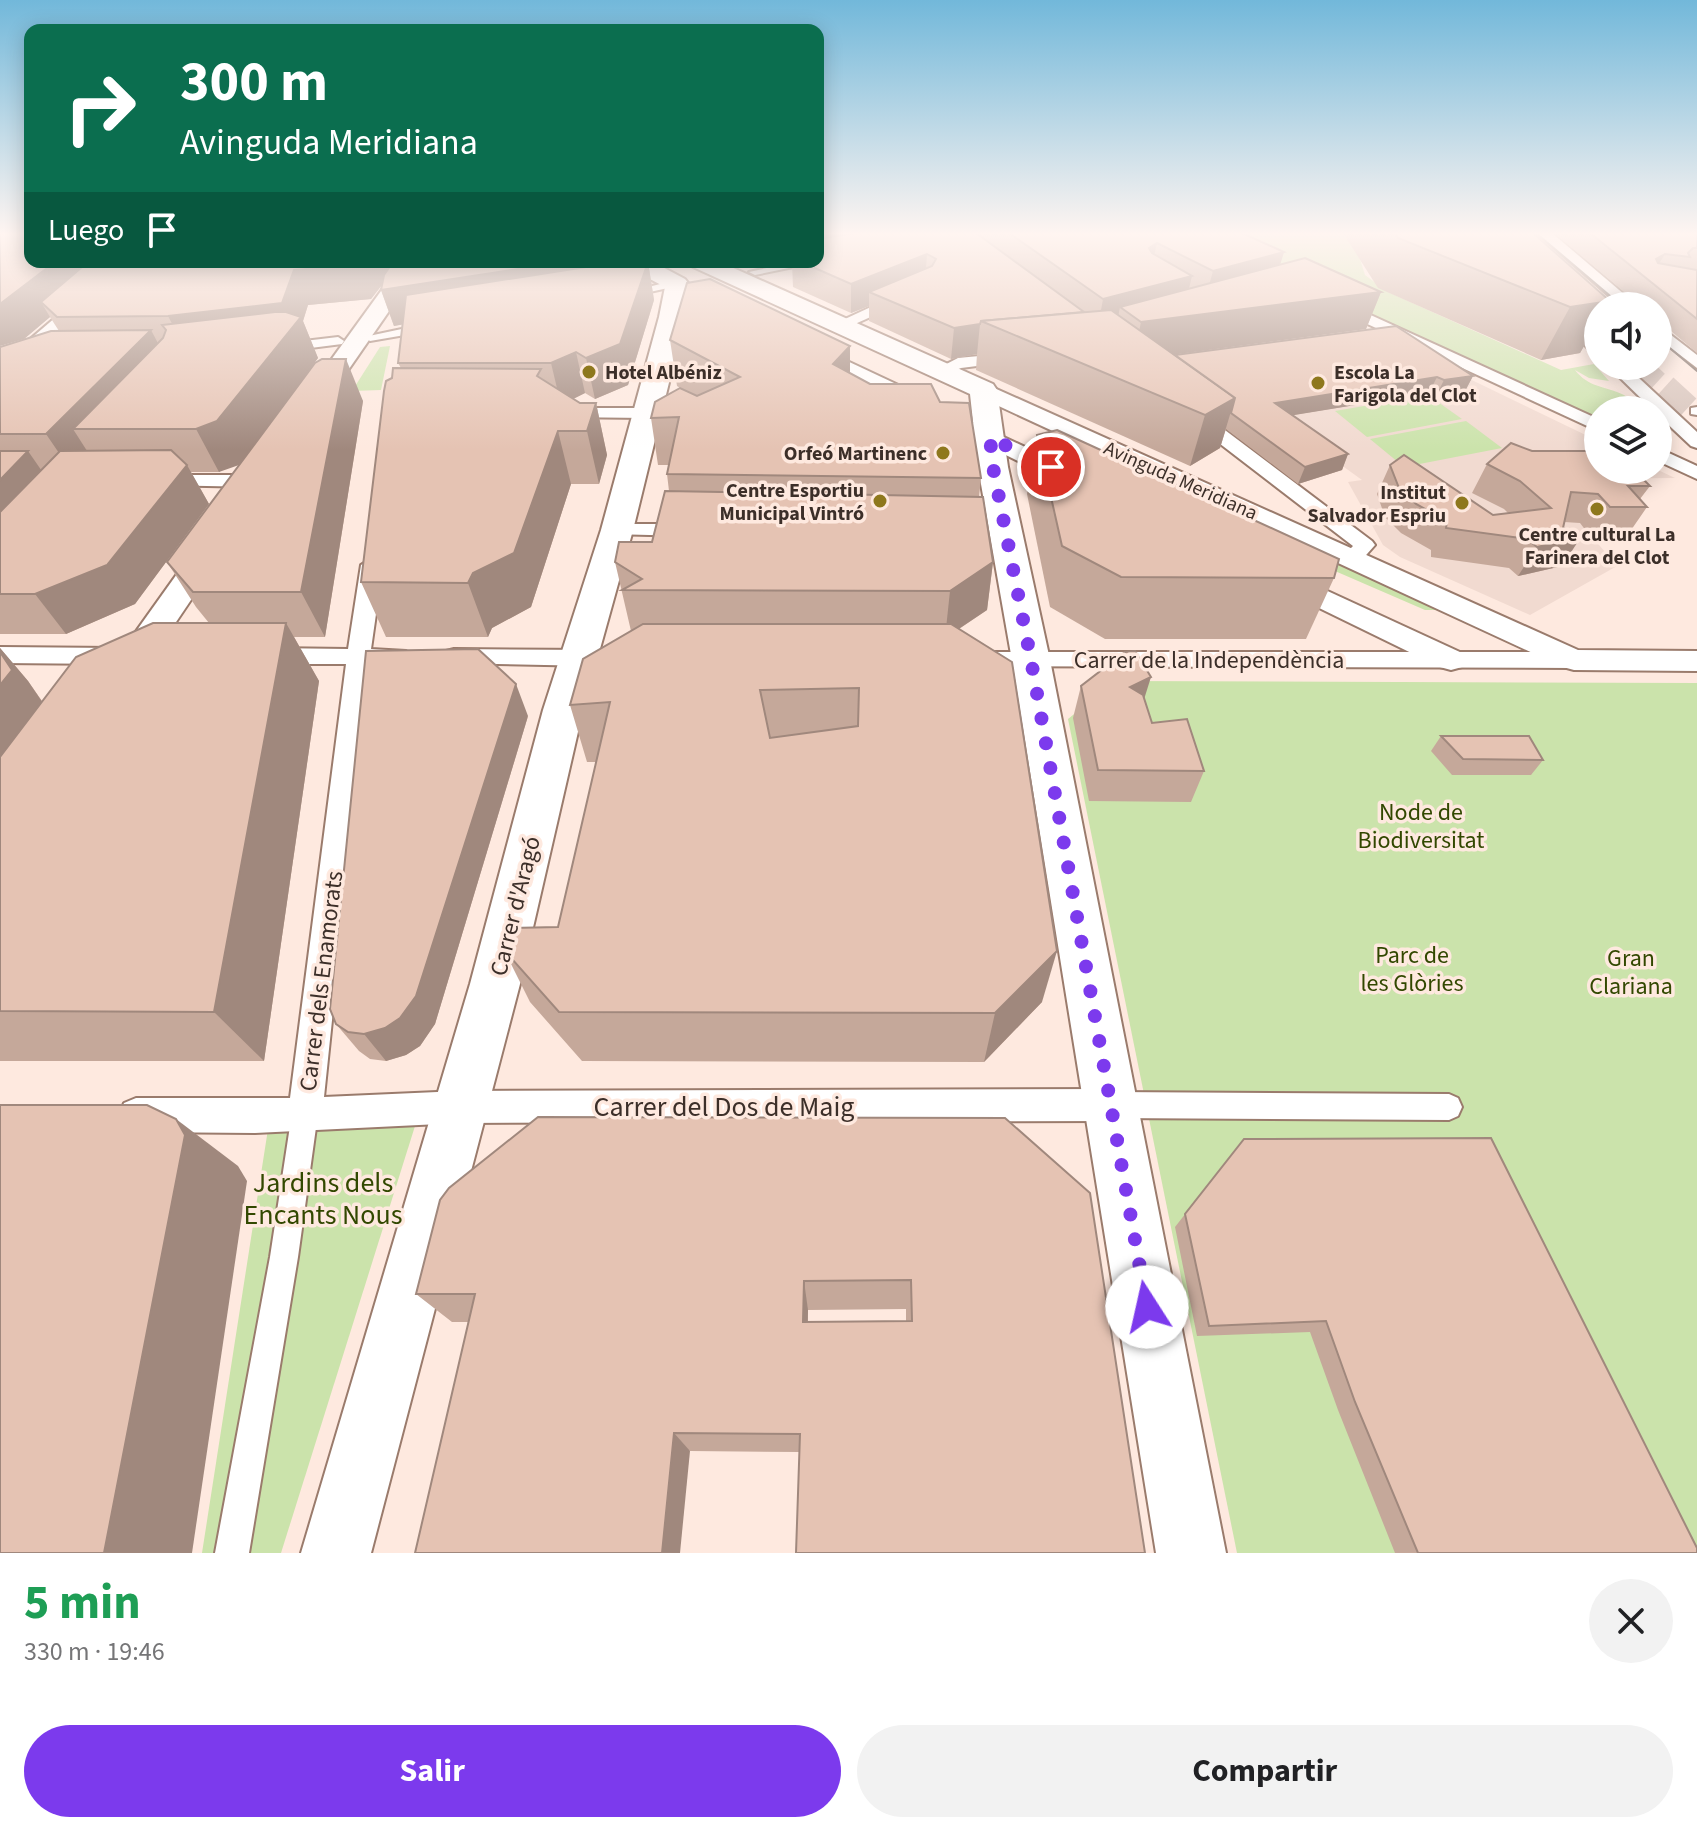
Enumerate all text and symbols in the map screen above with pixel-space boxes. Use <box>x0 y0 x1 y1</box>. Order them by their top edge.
text: 300 m <box>180 43 328 122</box>
icon: right <box>48 56 152 160</box>
text: Avinguda Meridiana <box>180 117 478 168</box>
icon: arrive <box>140 208 184 252</box>
text: Luego <box>48 209 124 252</box>
map controls <box>1584 292 1672 484</box>
button: sound <box>1584 292 1672 380</box>
place label: Hotel Albéniz <box>605 359 722 387</box>
place label: Escola La Farigola del Clot <box>1334 359 1477 410</box>
marker: Hotel Albéniz <box>580 363 598 381</box>
marker: Escola La Farigola del Clot <box>1309 374 1327 392</box>
button: layers <box>1584 396 1672 484</box>
pin <box>1017 433 1085 501</box>
street label: Avinguda Meridiana <box>1099 434 1262 527</box>
place label: Orfeó Martinenc <box>784 440 927 468</box>
marker: Orfeó Martinenc <box>934 444 952 462</box>
icon: arrive <box>1029 445 1073 489</box>
place label: Centre Esportiu Municipal Vintró <box>719 477 864 528</box>
place label: Institut Salvador Espriu <box>1307 479 1446 530</box>
marker: Centre Esportiu Municipal Vintró <box>871 492 889 510</box>
marker: Institut Salvador Espriu <box>1453 494 1471 512</box>
marker: Centre cultural La Farinera del Clot <box>1588 500 1606 518</box>
place label: Centre cultural La Farinera del Clot <box>1518 521 1676 572</box>
street label: Carrer de la Independència <box>1074 643 1344 678</box>
park label: Node de Biodiversitat <box>1358 795 1484 858</box>
street label: Carrer d'Aragó <box>481 833 550 980</box>
street label: Carrer dels Enamorats <box>291 869 352 1093</box>
park label: Parc de les Glòries <box>1360 938 1464 1001</box>
park label: Gran Clariana <box>1589 941 1673 1004</box>
street label: Carrer del Dos de Maig <box>594 1087 854 1127</box>
park label: Jardins dels Encants Nous <box>244 1163 402 1235</box>
position arrow <box>1105 1265 1189 1349</box>
text: 5 min <box>24 1569 141 1637</box>
button: close <box>1589 1579 1673 1663</box>
text: 330 m · 19:46 <box>24 1633 165 1670</box>
button: Salir <box>24 1725 841 1817</box>
button: Compartir <box>857 1725 1673 1817</box>

